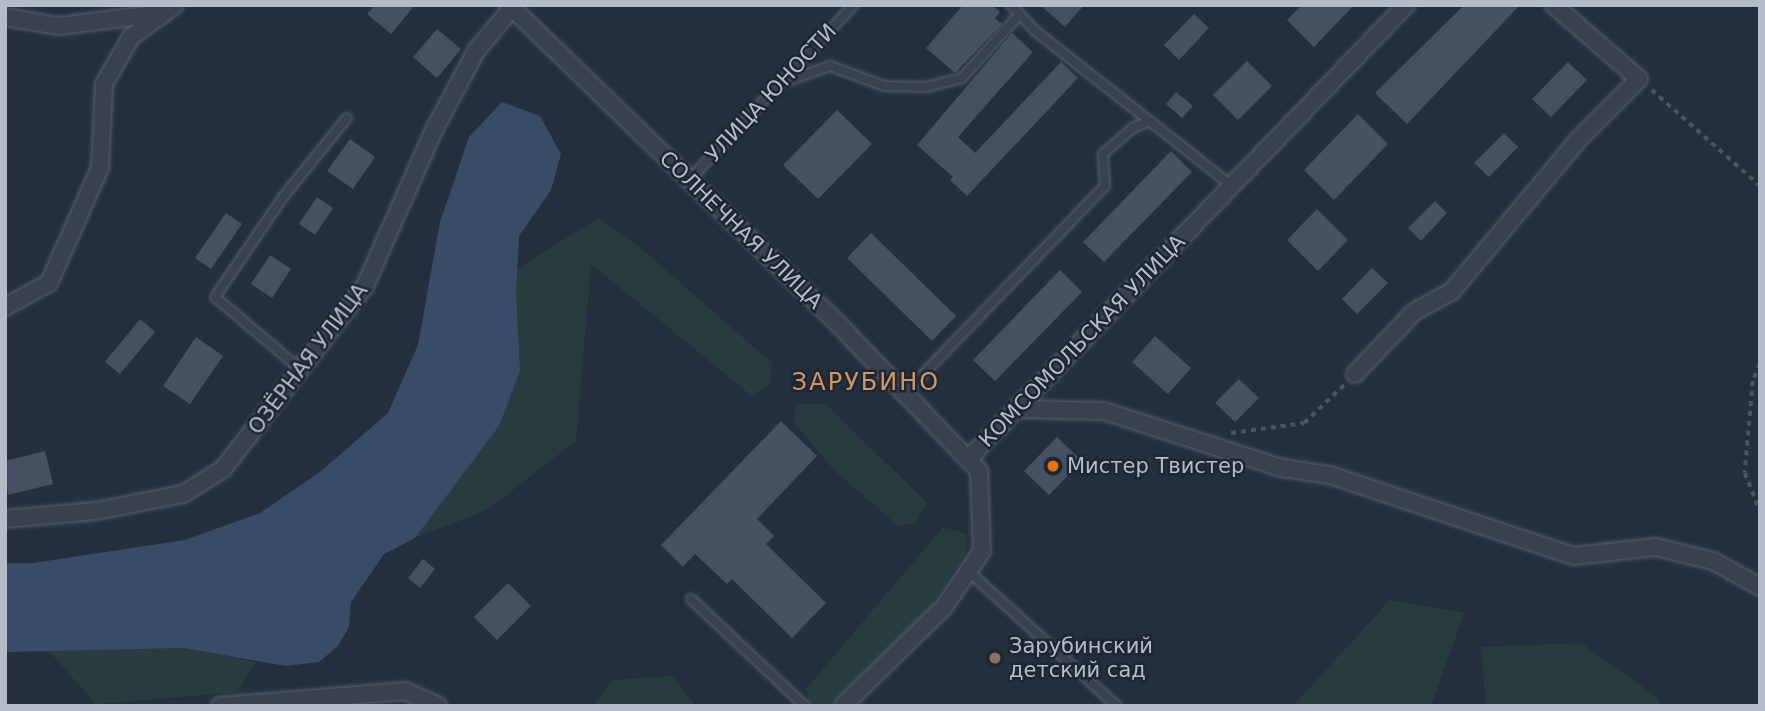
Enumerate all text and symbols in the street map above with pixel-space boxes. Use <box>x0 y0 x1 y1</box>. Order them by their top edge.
street label: УЛИЦА ЮНОСТИ <box>700 19 842 167</box>
street label: СОЛНЕЧНАЯ УЛИЦА <box>654 146 828 314</box>
street label: КОМСОМОЛЬСКАЯ УЛИЦА <box>974 229 1190 453</box>
street label: ОЗЁРНАЯ УЛИЦА <box>243 279 373 439</box>
district label: ЗАРУБИНО <box>793 369 939 397</box>
place label: Мистер Твистер <box>1067 453 1244 479</box>
marker: Мистер Твистер <box>1045 458 1061 474</box>
place label: Зарубинский детский сад <box>1009 633 1153 683</box>
marker: Зарубинский детский сад <box>987 650 1003 666</box>

